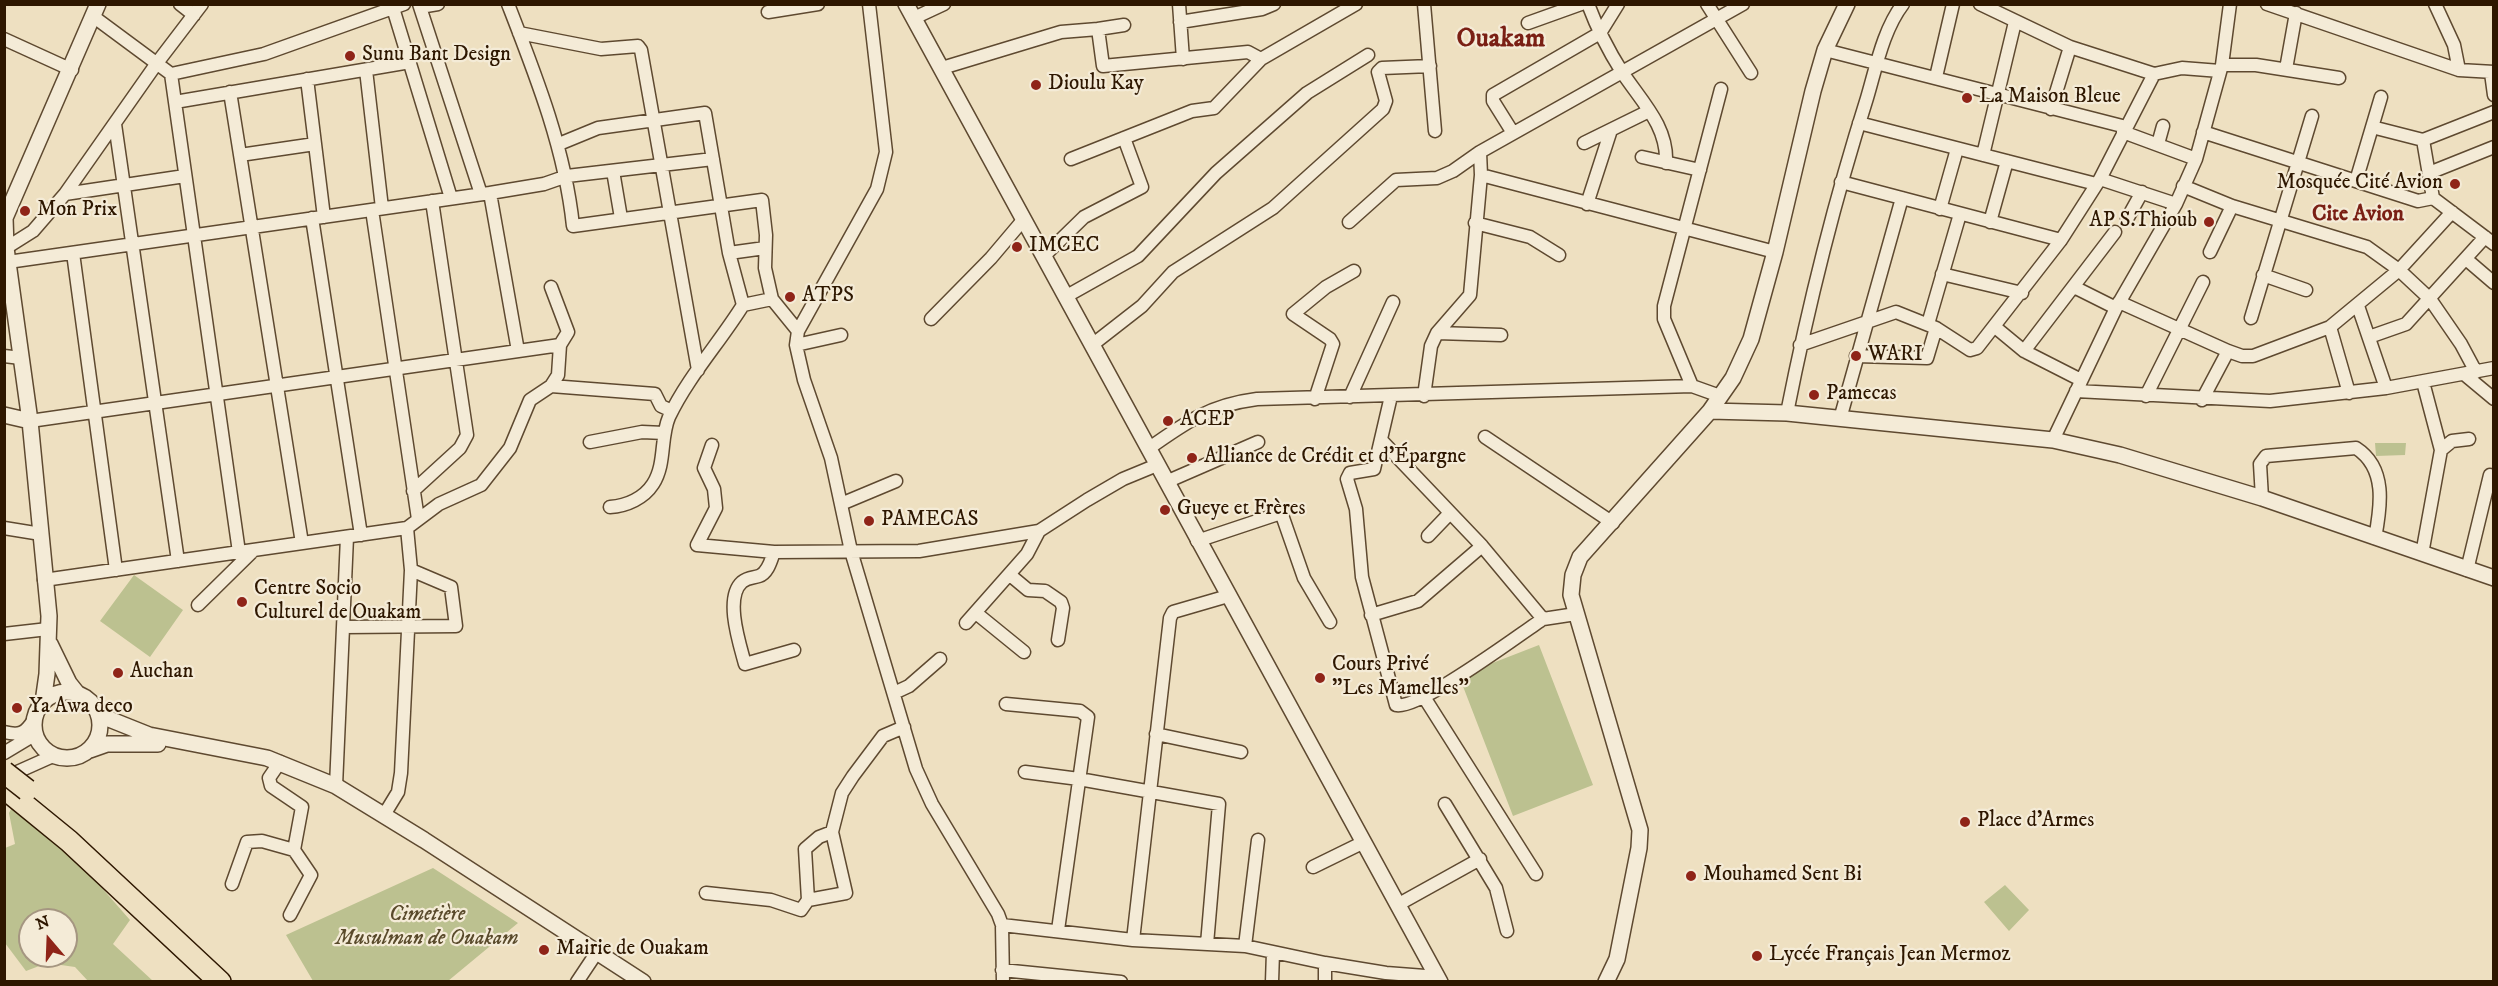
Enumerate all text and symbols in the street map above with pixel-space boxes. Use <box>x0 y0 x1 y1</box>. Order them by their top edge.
district label: Ouakam <box>1457 24 1545 56</box>
place label: Sunu Bant Design <box>362 43 511 69</box>
marker: Sunu Bant Design <box>343 49 357 63</box>
place label: Dioulu Kay <box>1048 72 1144 98</box>
marker: Dioulu Kay <box>1029 78 1043 92</box>
place label: La Maison Bleue <box>1979 85 2121 111</box>
marker: La Maison Bleue <box>1960 91 1974 105</box>
place label: Mosquée Cité Avion <box>2277 171 2443 197</box>
marker: Mosquée Cité Avion <box>2448 177 2462 191</box>
place label: Mon Prix <box>37 198 117 224</box>
district label: Cite Avion <box>2312 202 2404 228</box>
marker: Mon Prix <box>18 204 32 218</box>
place label: AP S.Thioub <box>2089 209 2197 235</box>
marker: AP S.Thioub <box>2202 215 2216 229</box>
place label: IMCEC <box>1029 234 1099 260</box>
marker: IMCEC <box>1010 240 1024 254</box>
place label: ATPS <box>802 284 854 310</box>
marker: ATPS <box>783 290 797 304</box>
place label: WARI <box>1868 343 1923 369</box>
marker: WARI <box>1849 349 1863 363</box>
place label: Pamecas <box>1826 382 1896 408</box>
marker: Pamecas <box>1807 388 1821 402</box>
place label: ACEP <box>1180 408 1234 434</box>
marker: ACEP <box>1161 414 1175 428</box>
place label: Alliance de Crédit et d'Épargne <box>1204 445 1466 471</box>
marker: Alliance de Crédit et d'Épargne <box>1185 451 1199 465</box>
place label: Gueye et Frères <box>1177 497 1305 523</box>
marker: Gueye et Frères <box>1158 503 1172 517</box>
place label: PAMECAS <box>881 508 978 534</box>
marker: PAMECAS <box>862 514 876 528</box>
place label: Centre Socio Culturel de Ouakam <box>254 577 421 627</box>
marker: Centre Socio Culturel de Ouakam <box>235 595 249 609</box>
place label: Cours Privé "Les Mamelles" <box>1332 653 1469 703</box>
place label: Auchan <box>130 660 193 686</box>
marker: Auchan <box>111 666 125 680</box>
marker: Cours Privé "Les Mamelles" <box>1313 671 1327 685</box>
place label: Ya Awa deco <box>29 695 133 721</box>
marker: Ya Awa deco <box>10 701 24 715</box>
place label: Place d'Armes <box>1977 809 2094 835</box>
marker: Place d'Armes <box>1958 815 1972 829</box>
place label: Mouhamed Sent Bi <box>1703 863 1862 889</box>
marker: Mouhamed Sent Bi <box>1684 869 1698 883</box>
park label: Cimetière Musulman de Ouakam <box>335 903 519 953</box>
north arrow <box>18 908 78 968</box>
text: N <box>33 911 52 934</box>
place label: Mairie de Ouakam <box>556 937 709 963</box>
marker: Mairie de Ouakam <box>537 943 551 957</box>
place label: Lycée Français Jean Mermoz <box>1769 943 2011 969</box>
marker: Lycée Français Jean Mermoz <box>1750 949 1764 963</box>

